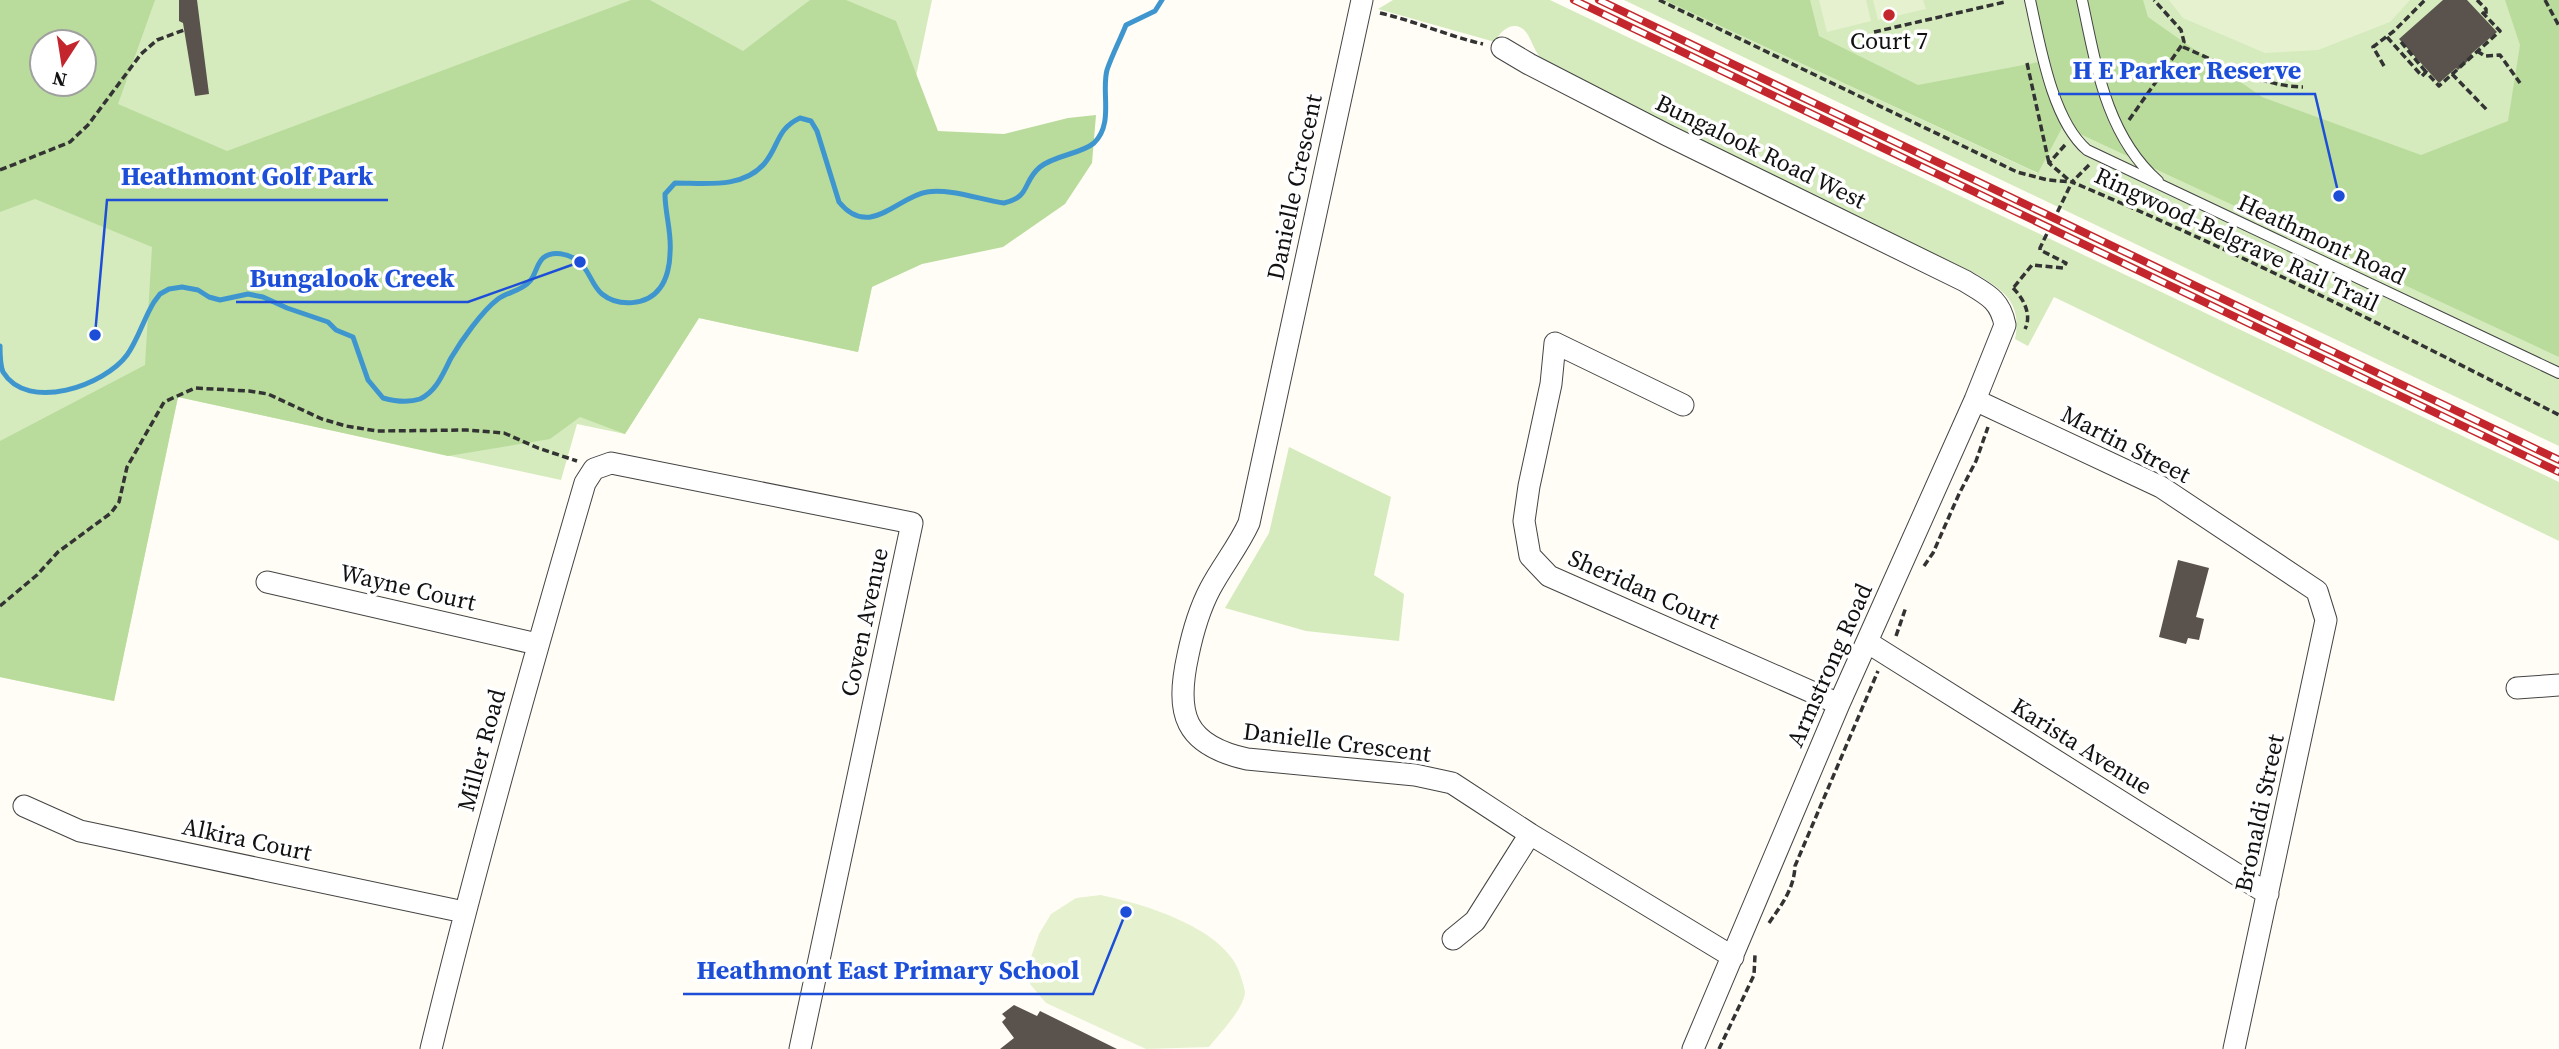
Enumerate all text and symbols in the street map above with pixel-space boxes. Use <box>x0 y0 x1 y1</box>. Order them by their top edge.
marker: Court 7 <box>1881 7 1897 23</box>
place label: Court 7 <box>1850 24 1928 57</box>
north arrow <box>28 28 98 98</box>
callout: H E Parker Reserve <box>2058 47 2315 94</box>
text: H E Parker Reserve <box>2073 52 2301 88</box>
text: N <box>50 65 69 94</box>
street label: Bungalook Road West <box>1650 86 1872 216</box>
street label: Danielle Crescent <box>1258 91 1330 283</box>
callout: Heathmont Golf Park <box>107 153 388 200</box>
text: Heathmont Golf Park <box>121 158 374 194</box>
street label: Ringwood-Belgrave Rail Trail <box>2089 159 2385 319</box>
street label: Heathmont Road <box>2233 186 2412 293</box>
callout: Bungalook Creek <box>236 255 468 302</box>
text: Bungalook Creek <box>250 260 455 296</box>
street label: Martin Street <box>2056 397 2196 491</box>
street label: Sheridan Court <box>1563 541 1725 637</box>
street label: Coven Avenue <box>832 545 896 699</box>
street label: Wayne Court <box>337 555 479 619</box>
street label: Armstrong Road <box>1778 578 1880 752</box>
street label: Miller Road <box>449 685 513 815</box>
street label: Karista Avenue <box>2005 690 2159 802</box>
street label: Danielle Crescent <box>1241 714 1433 770</box>
street label: Bronaldi Street <box>2226 731 2292 895</box>
street label: Alkira Court <box>179 809 315 869</box>
callout: Heathmont East Primary School <box>683 947 1093 994</box>
text: Heathmont East Primary School <box>697 952 1079 988</box>

